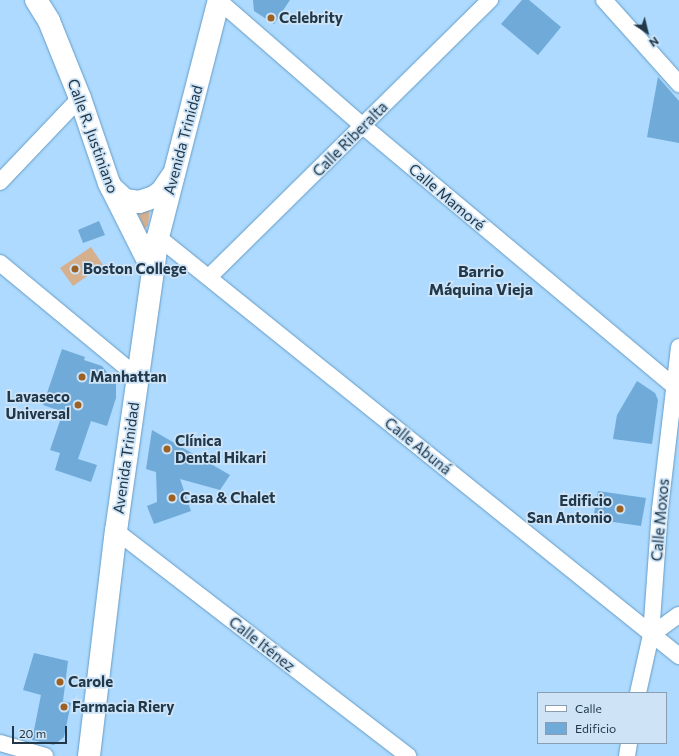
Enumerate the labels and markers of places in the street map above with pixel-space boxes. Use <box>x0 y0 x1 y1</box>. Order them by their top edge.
place label: Celebrity <box>279 9 343 27</box>
marker: Celebrity <box>266 13 276 23</box>
place label: Boston College <box>83 260 187 278</box>
marker: Boston College <box>70 264 80 274</box>
place label: Manhattan <box>90 368 167 386</box>
marker: Manhattan <box>77 372 87 382</box>
place label: Lavaseco Universal <box>6 387 70 422</box>
marker: Lavaseco Universal <box>73 400 83 410</box>
place label: Clínica Dental Hikari <box>175 431 266 466</box>
marker: Clínica Dental Hikari <box>162 444 172 454</box>
place label: Casa & Chalet <box>180 489 275 507</box>
place label: Edificio San Antonio <box>527 491 612 526</box>
marker: Casa & Chalet <box>167 493 177 503</box>
marker: Edificio San Antonio <box>615 504 625 514</box>
place label: Carole <box>68 673 113 691</box>
marker: Carole <box>55 677 65 687</box>
place label: Farmacia Riery <box>72 698 175 716</box>
marker: Farmacia Riery <box>59 702 69 712</box>

